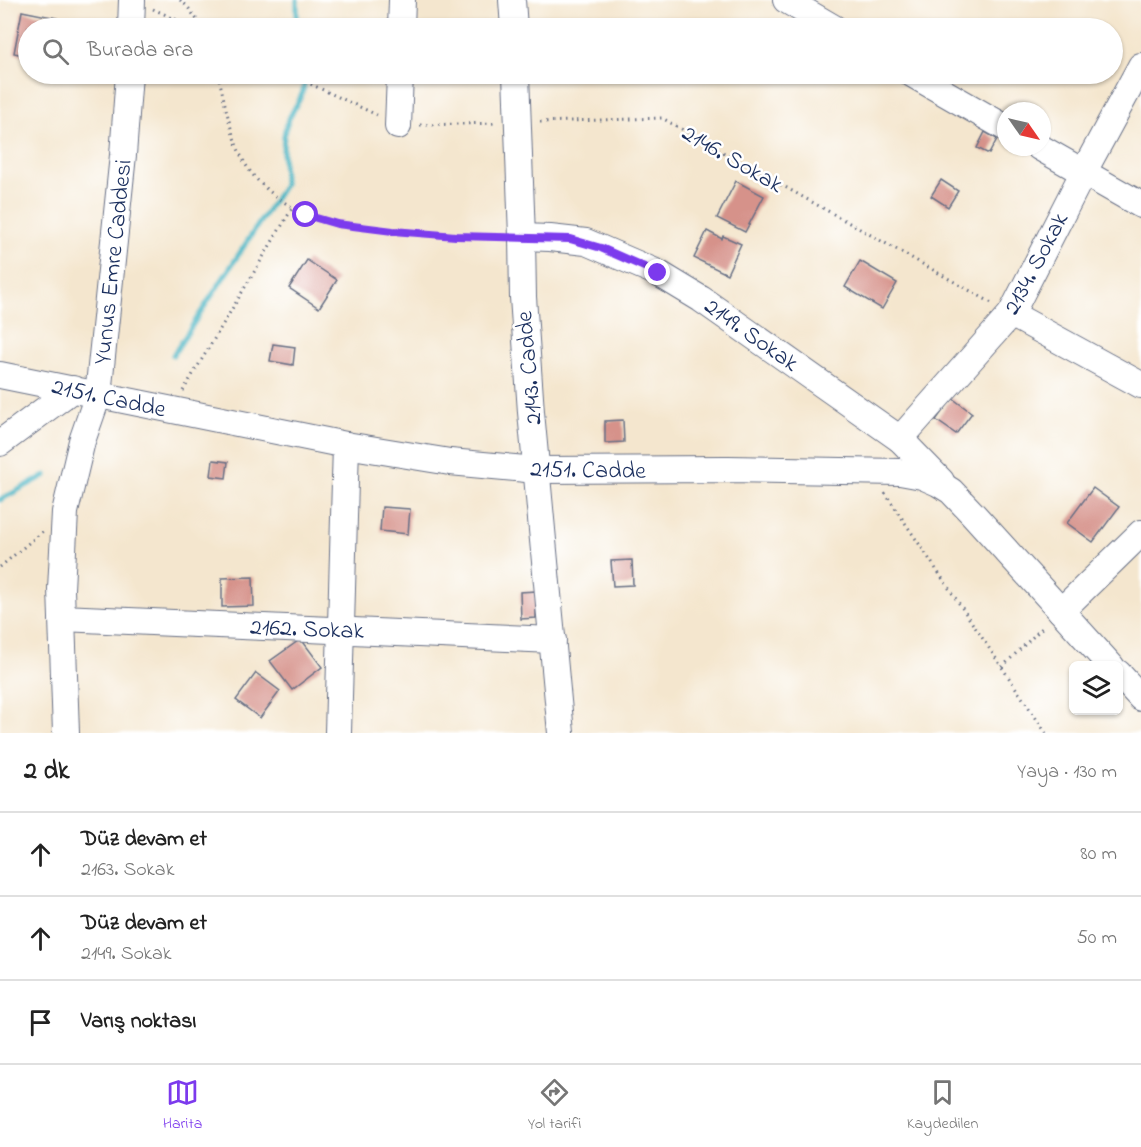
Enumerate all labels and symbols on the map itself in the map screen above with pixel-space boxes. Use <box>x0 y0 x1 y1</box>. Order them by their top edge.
north arrow <box>997 102 1051 156</box>
street label: 2146. Sokak <box>674 117 789 204</box>
street label: Yunus Emre Caddesi <box>86 158 143 367</box>
route start <box>292 201 318 227</box>
street label: 2134. Sokak <box>996 206 1079 322</box>
route end <box>644 259 670 285</box>
street label: 2149. Sokak <box>696 291 806 382</box>
street label: 2143. Cadde <box>508 309 553 426</box>
street label: 2151. Cadde <box>48 370 169 429</box>
street label: 2151. Cadde <box>530 453 646 490</box>
street label: 2162. Sokak <box>249 611 365 650</box>

